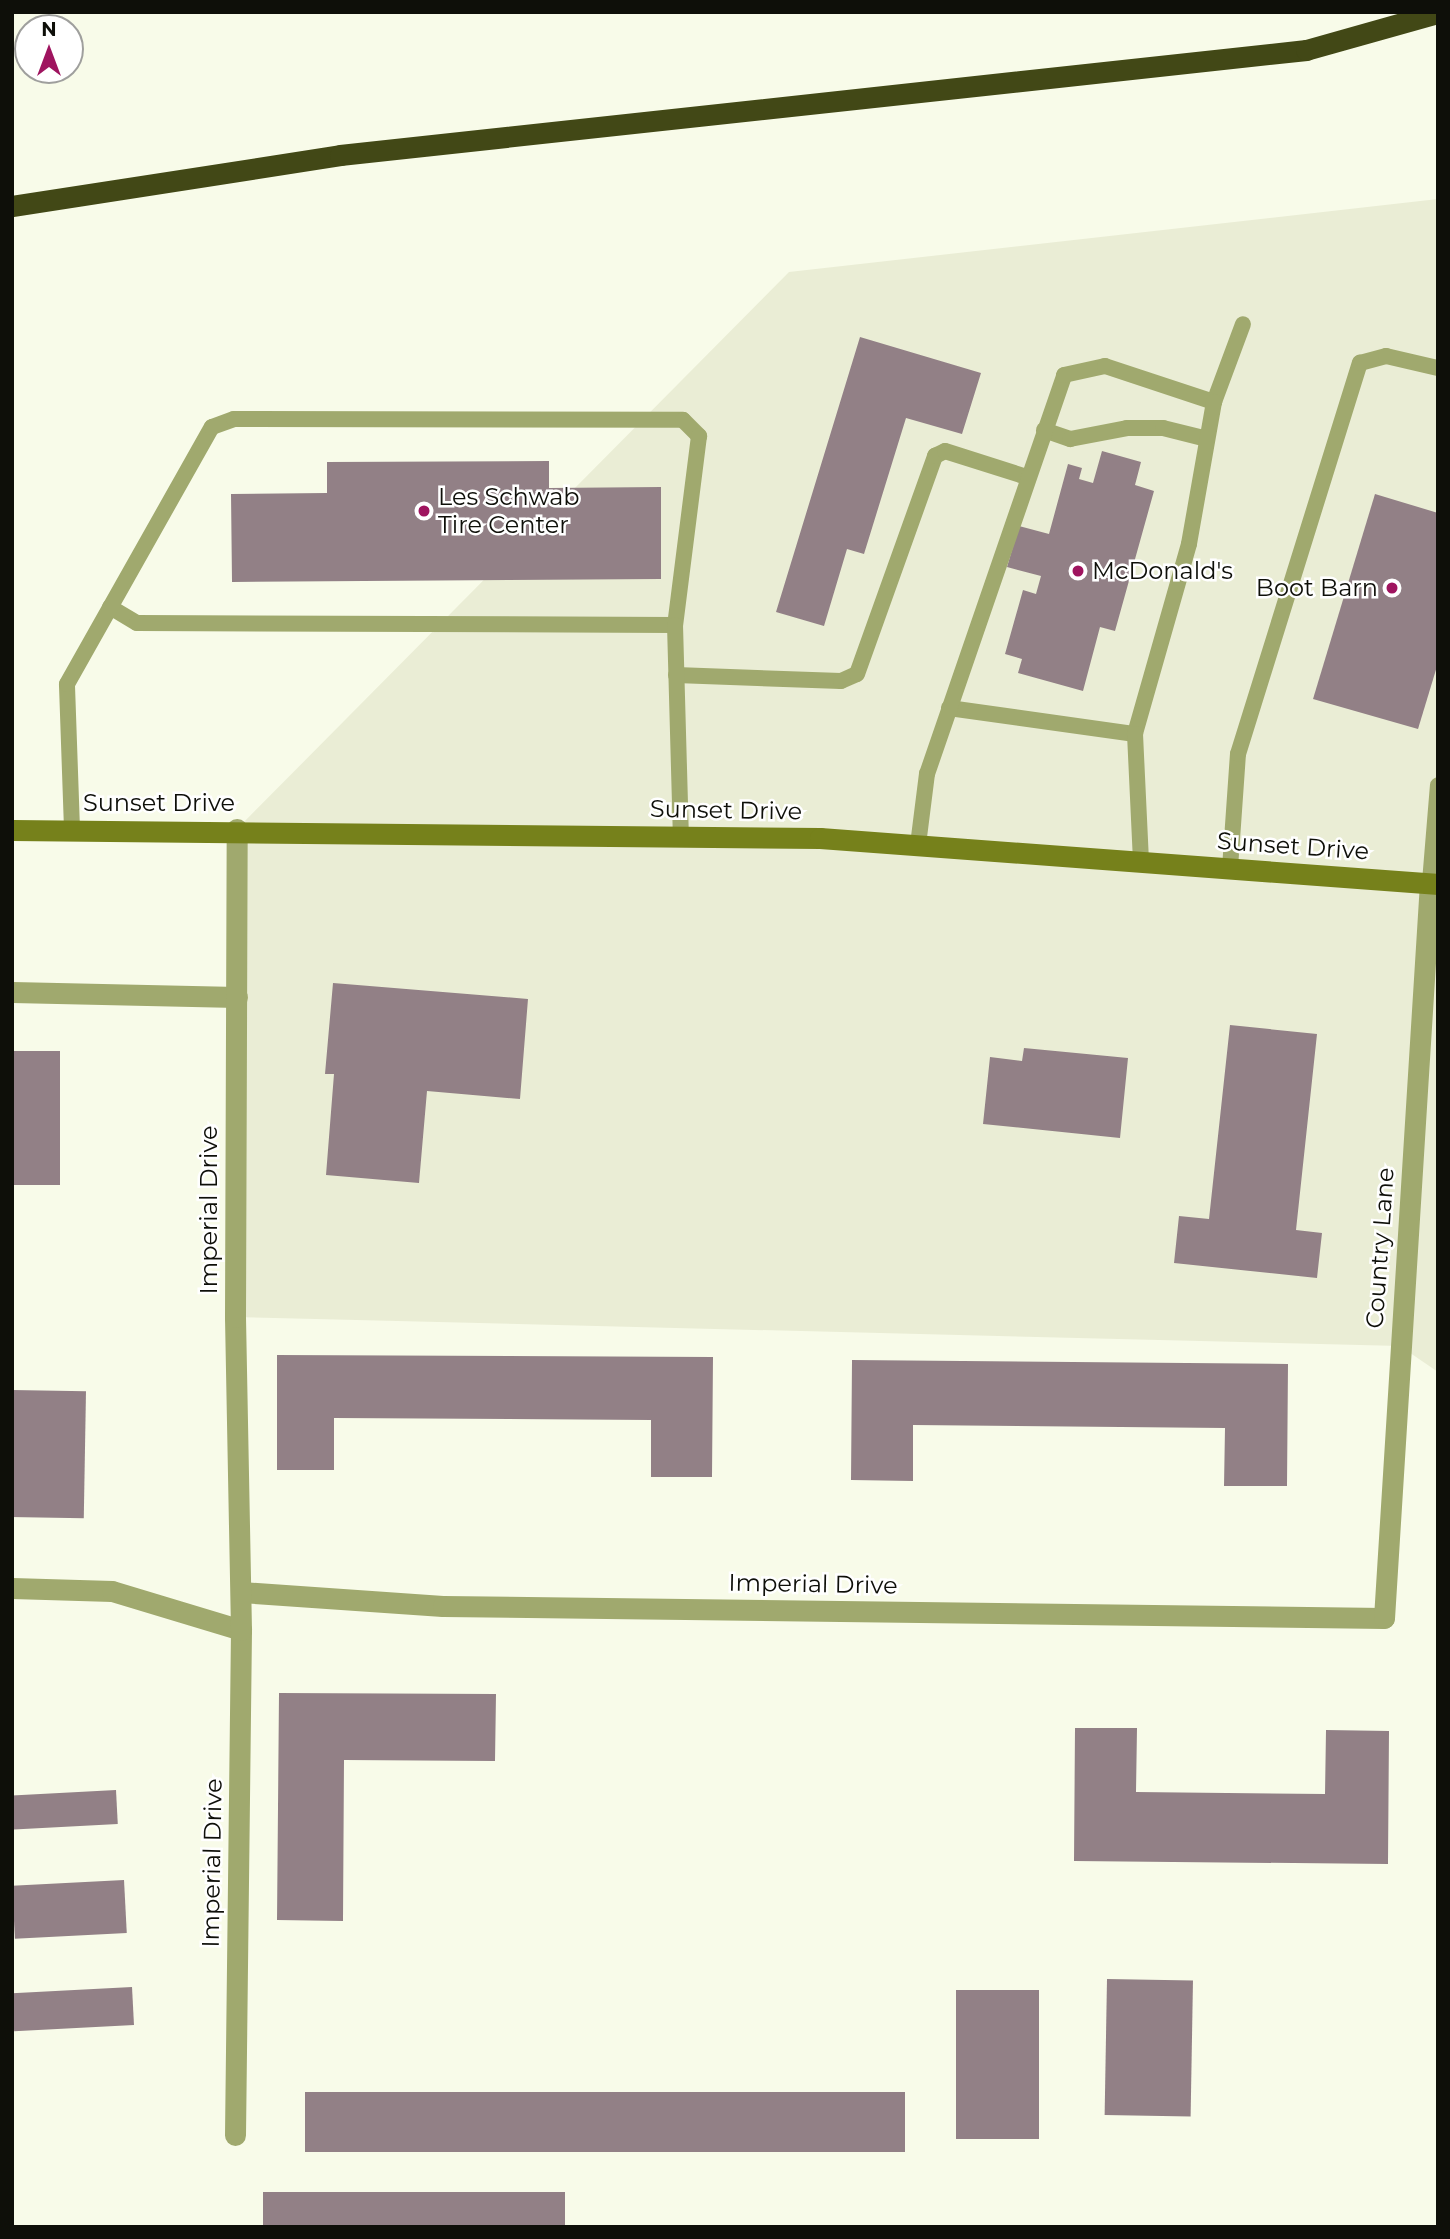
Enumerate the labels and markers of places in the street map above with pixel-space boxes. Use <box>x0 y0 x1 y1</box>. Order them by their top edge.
place label: Les Schwab Tire Center <box>438 483 580 539</box>
marker: Les Schwab Tire Center <box>416 503 432 519</box>
place label: McDonald's <box>1092 557 1233 585</box>
marker: McDonald's <box>1070 563 1086 579</box>
place label: Boot Barn <box>1256 574 1378 602</box>
marker: Boot Barn <box>1384 580 1400 596</box>

